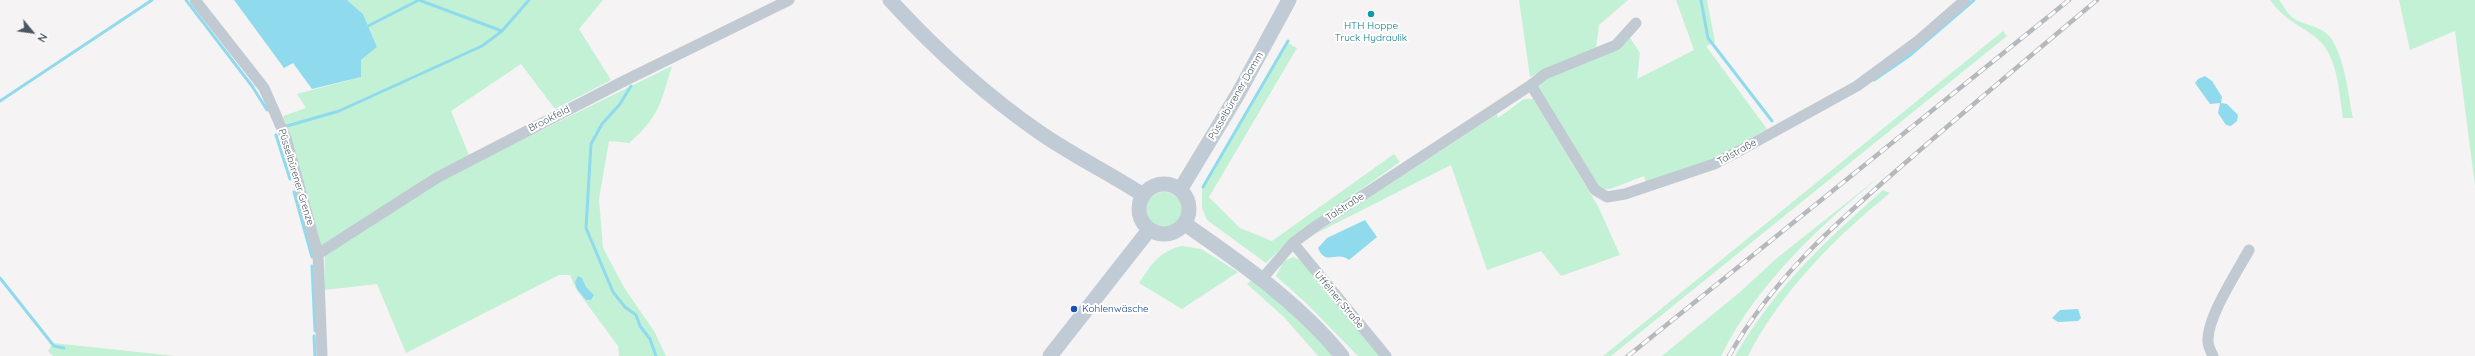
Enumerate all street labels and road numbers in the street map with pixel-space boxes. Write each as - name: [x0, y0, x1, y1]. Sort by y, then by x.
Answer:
- street label: Püsselbürener Damm: [1206, 50, 1266, 142]
- street label: Brookfeld: [526, 104, 572, 134]
- street label: Püsselbürener Grenze: [276, 127, 316, 227]
- street label: Talstraße: [1715, 136, 1759, 168]
- street label: Talstraße: [1324, 190, 1366, 224]
- street label: Uffelner Straße: [1312, 269, 1366, 331]

